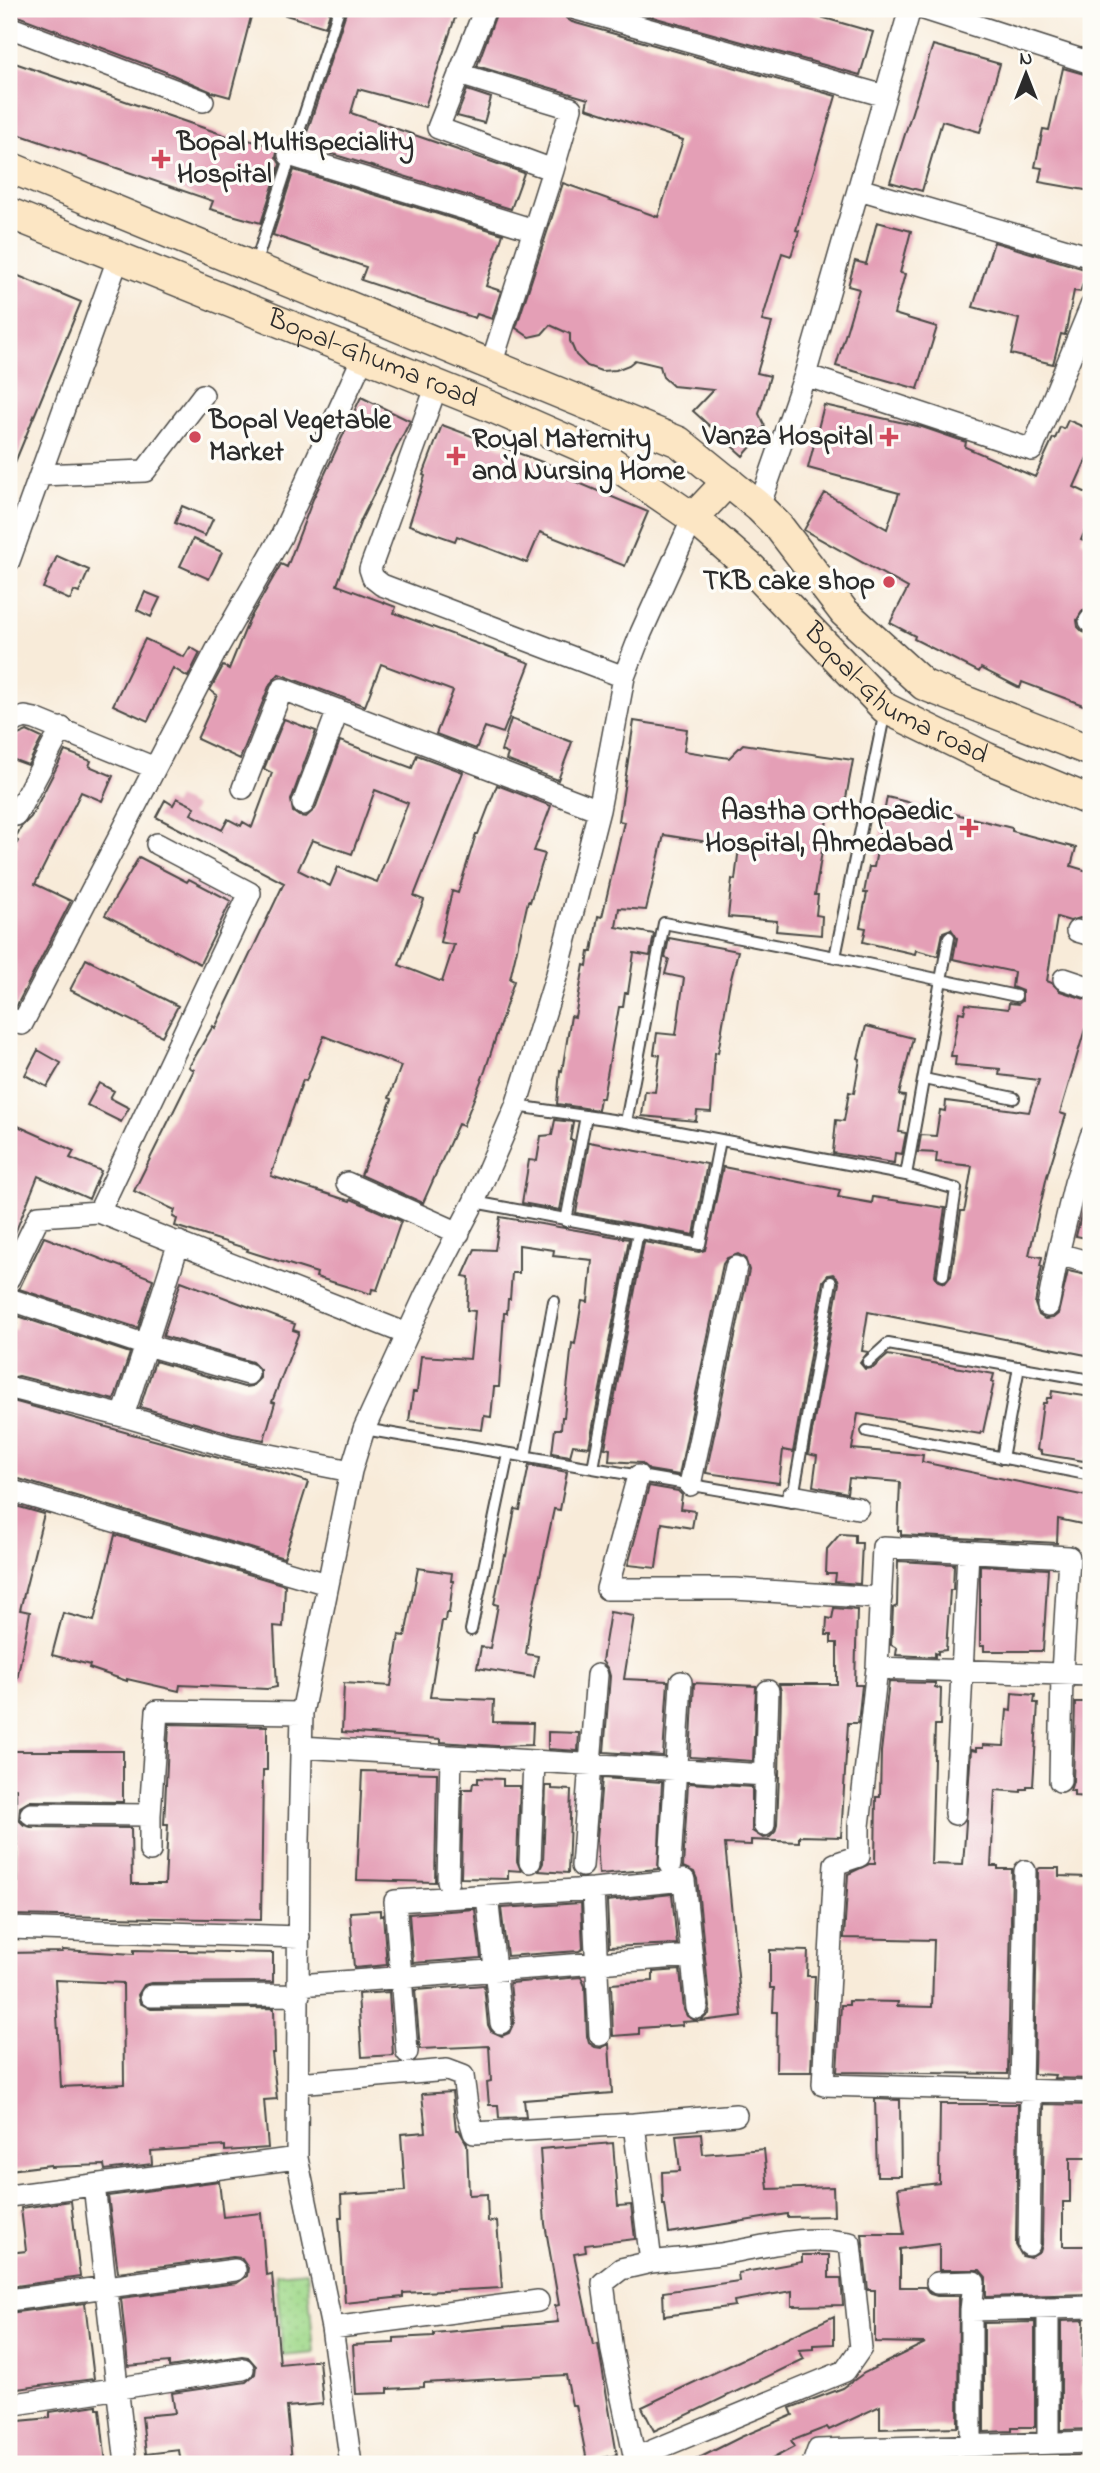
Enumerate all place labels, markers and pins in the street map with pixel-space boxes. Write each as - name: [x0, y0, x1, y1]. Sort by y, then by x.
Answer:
- place label: Bopal Multispeciality Hospital: [175, 123, 414, 196]
- marker: Bopal Multispeciality Hospital: [151, 149, 171, 169]
- place label: Bopal Vegetable Market: [207, 401, 392, 474]
- place label: Vanza Hospital: [701, 417, 873, 458]
- place label: Royal Maternity and Nursing Home: [472, 420, 686, 494]
- marker: Vanza Hospital: [879, 427, 899, 447]
- marker: Bopal Vegetable Market: [187, 429, 203, 445]
- marker: Royal Maternity and Nursing Home: [446, 446, 466, 466]
- place label: TKB cake shop: [703, 562, 875, 603]
- marker: TKB cake shop: [881, 574, 897, 590]
- place label: Aastha Orthopaedic Hospital, Ahmedabad: [705, 792, 954, 865]
- marker: Aastha Orthopaedic Hospital, Ahmedabad: [959, 818, 979, 838]

